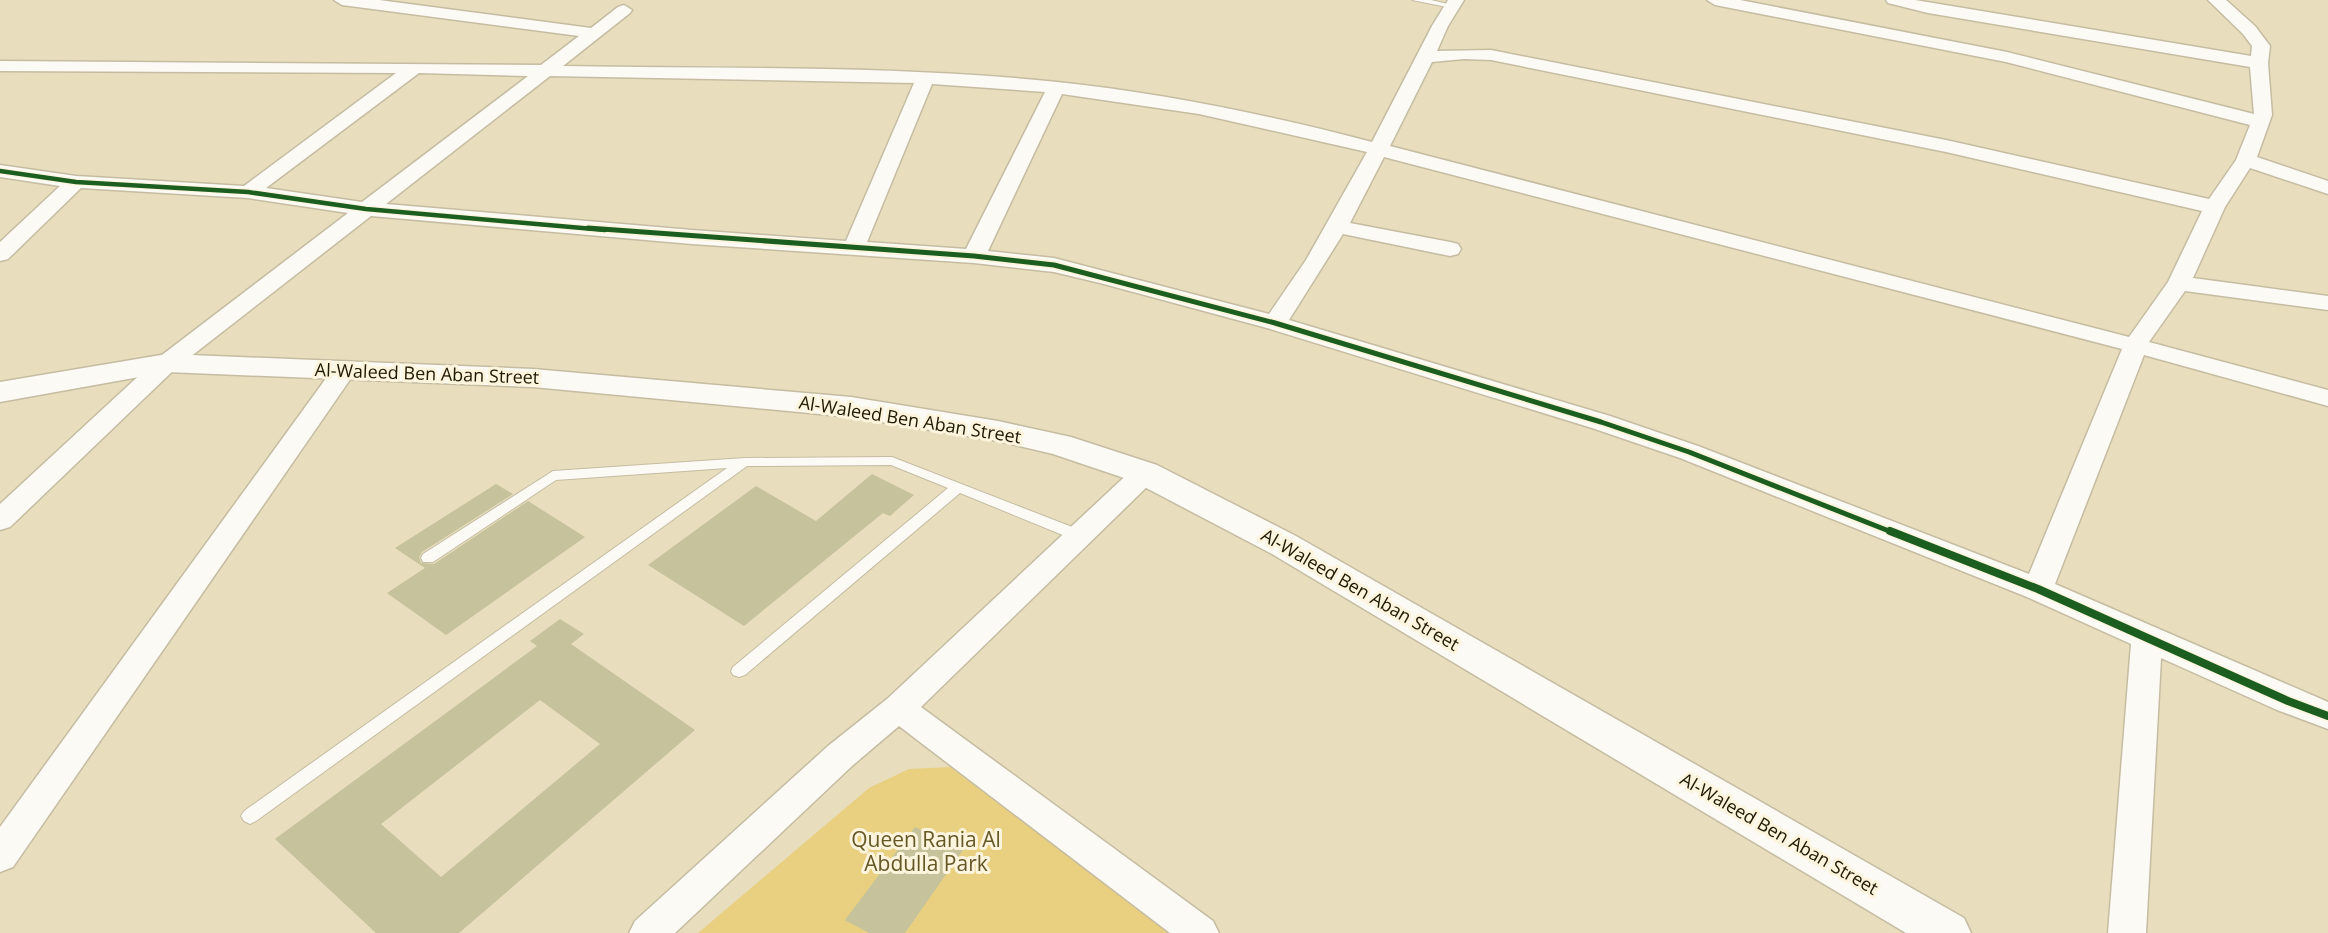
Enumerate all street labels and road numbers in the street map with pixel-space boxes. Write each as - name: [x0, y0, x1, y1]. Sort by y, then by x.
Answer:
- street label: Al-Waleed Ben Aban Street: [314, 357, 540, 389]
- street label: Al-Waleed Ben Aban Street: [797, 390, 1023, 448]
- street label: Al-Waleed Ben Aban Street: [1257, 523, 1464, 656]
- street label: Al-Waleed Ben Aban Street: [1676, 767, 1883, 900]

